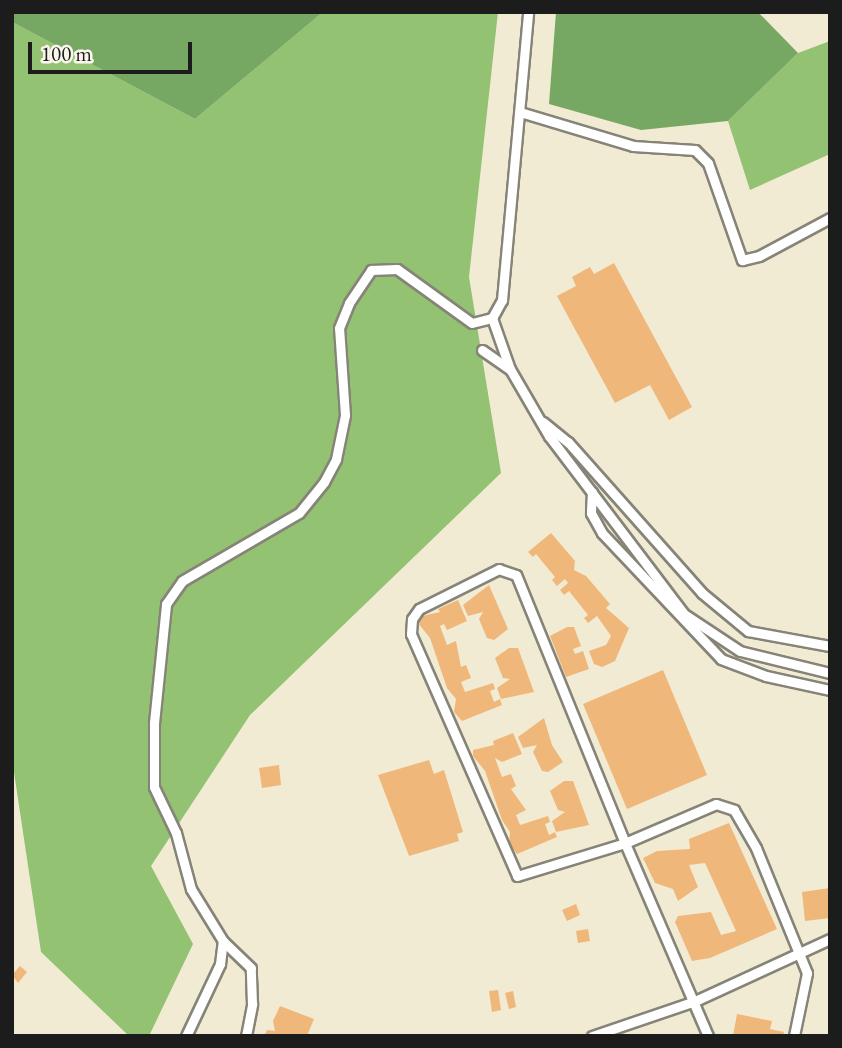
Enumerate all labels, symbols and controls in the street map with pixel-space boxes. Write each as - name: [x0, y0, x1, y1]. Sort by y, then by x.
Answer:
- scale bar: [32, 28, 196, 72]
- text: 100 m: [41, 40, 92, 67]

